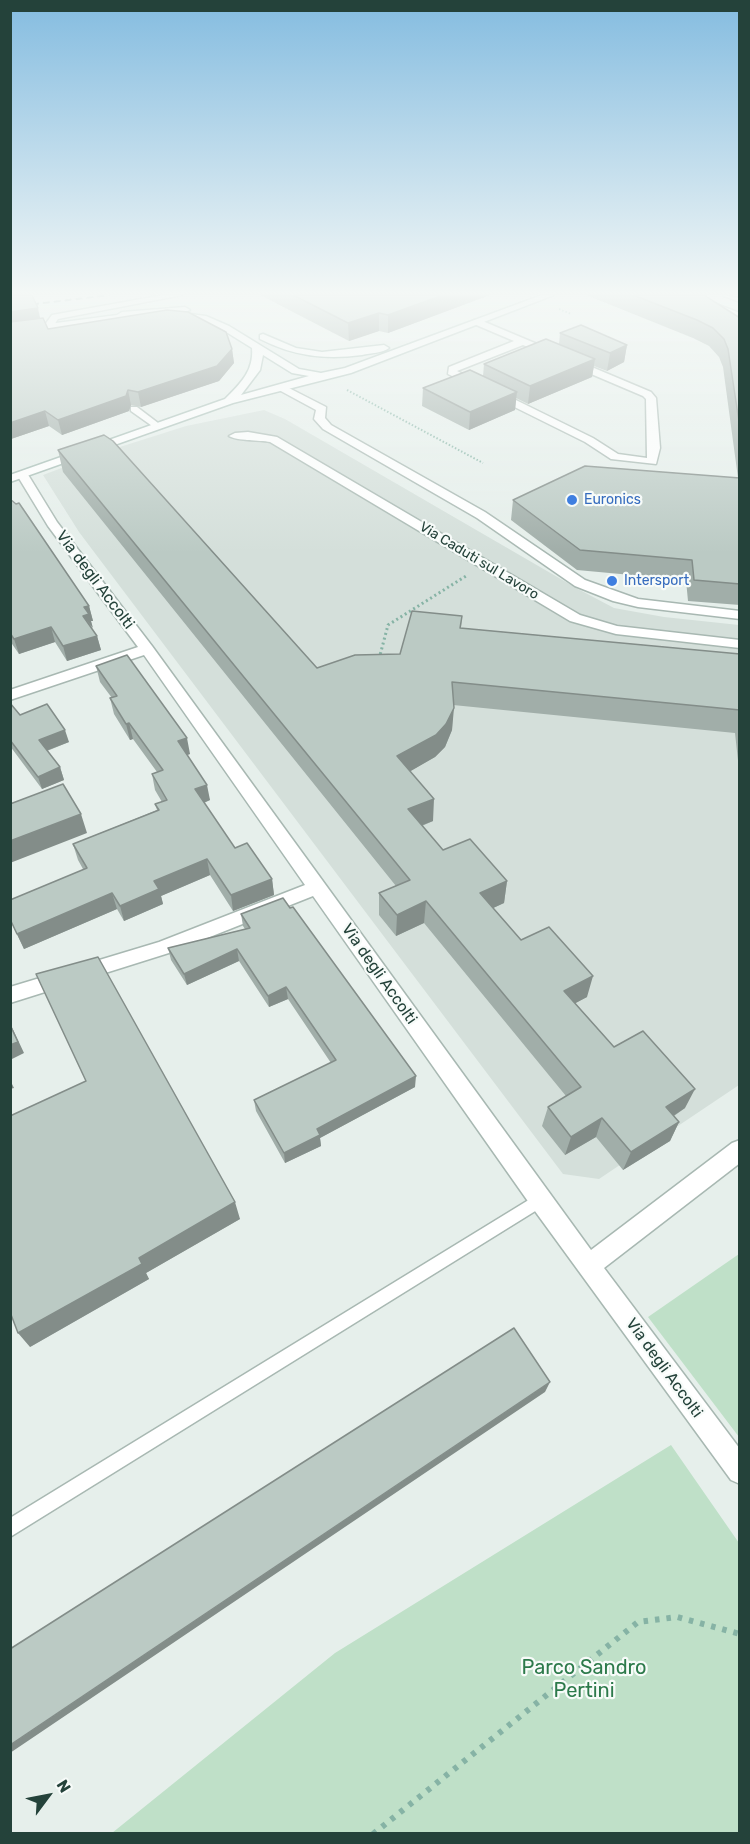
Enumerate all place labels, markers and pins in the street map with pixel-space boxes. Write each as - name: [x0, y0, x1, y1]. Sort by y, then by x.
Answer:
- place label: Euronics: [584, 492, 641, 508]
- marker: Euronics: [565, 493, 579, 507]
- place label: Intersport: [624, 573, 689, 589]
- marker: Intersport: [605, 574, 619, 588]

